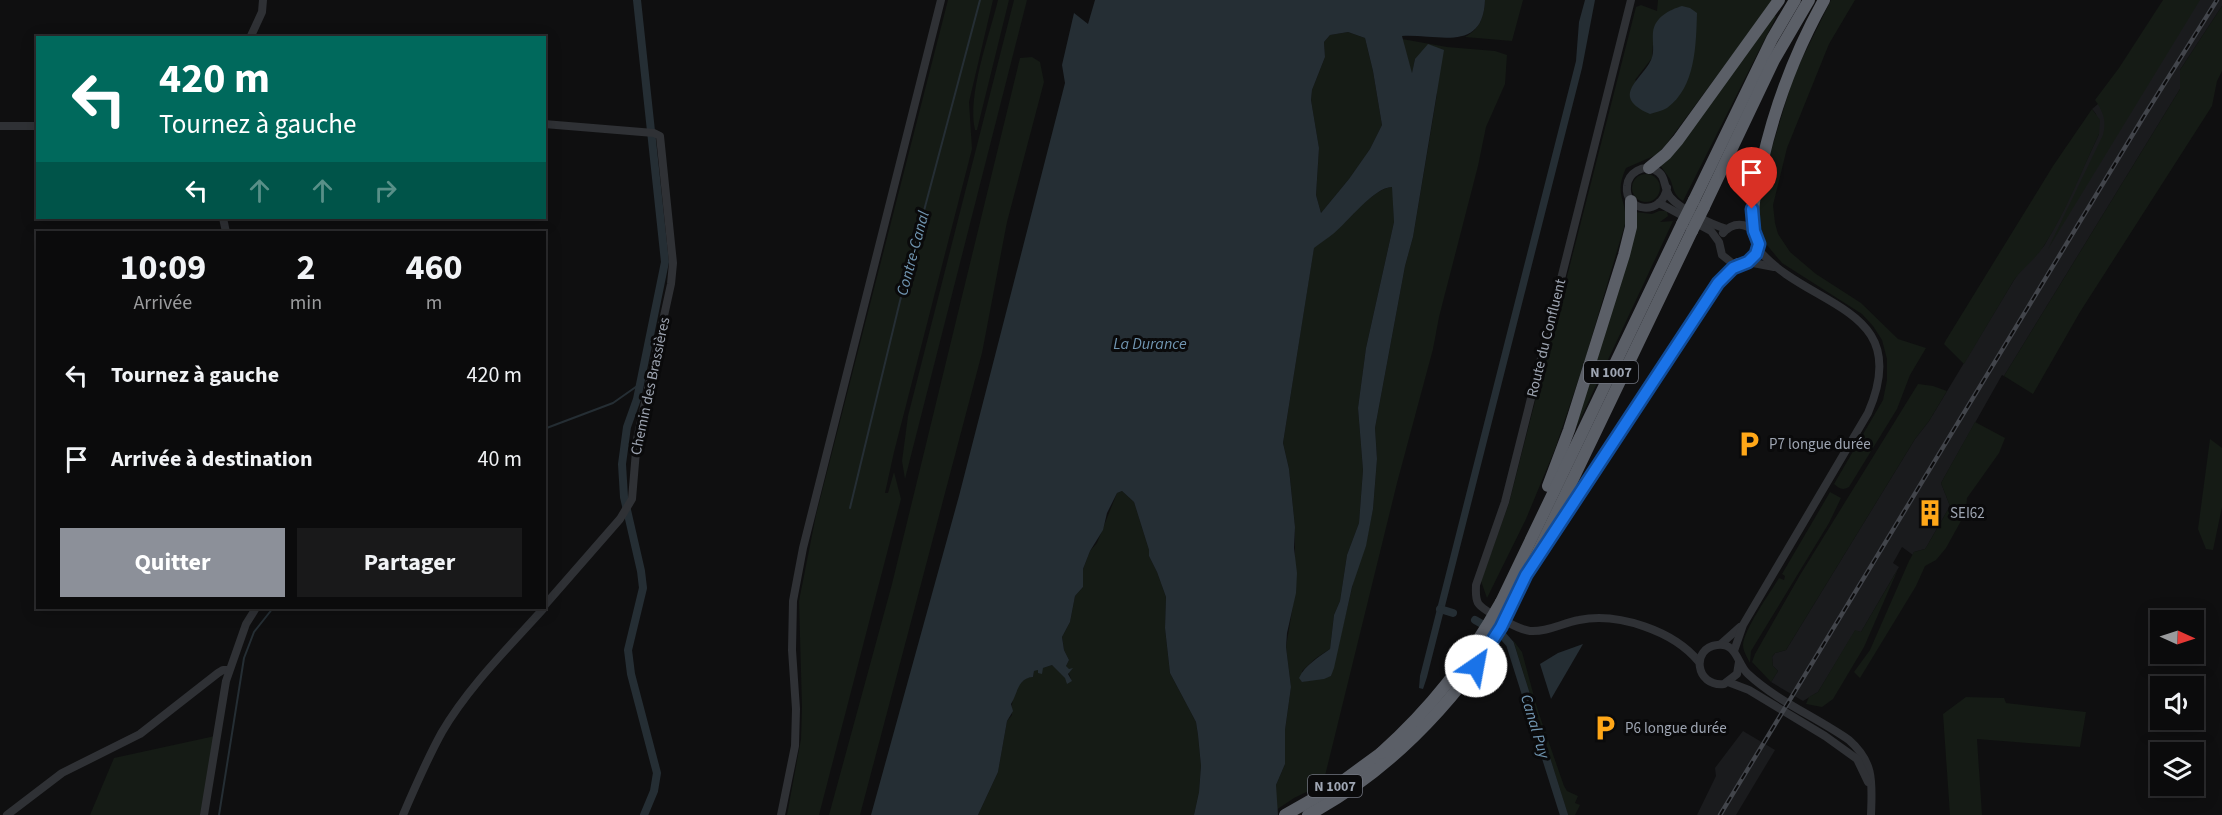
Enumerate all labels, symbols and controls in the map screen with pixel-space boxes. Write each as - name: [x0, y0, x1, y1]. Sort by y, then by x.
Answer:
- text: 420 m: [159, 49, 270, 109]
- icon: left: [60, 60, 138, 138]
- text: Tournez à gauche: [159, 105, 356, 144]
- pin: [1726, 147, 1777, 209]
- icon: arrive: [1735, 156, 1768, 189]
- icon: left: [180, 174, 213, 207]
- icon: ahead: [243, 174, 276, 207]
- icon: ahead: [306, 174, 339, 207]
- icon: right: [369, 174, 402, 207]
- water label: Contre-Canal: [891, 208, 935, 298]
- text: 10:09: [119, 242, 206, 293]
- text: 2: [296, 242, 315, 293]
- text: 460: [406, 242, 463, 293]
- street label: Route du Confluent: [1522, 277, 1571, 400]
- text: Arrivée: [133, 289, 192, 317]
- text: min: [290, 289, 322, 317]
- text: m: [426, 289, 442, 317]
- street label: Chemin des Brassières: [626, 315, 675, 457]
- water label: La Durance: [1113, 333, 1187, 355]
- icon: left: [60, 359, 93, 392]
- text: Tournez à gauche: [111, 359, 279, 391]
- text: 420 m: [467, 359, 522, 391]
- road number: N 1007: [1584, 361, 1638, 383]
- parking icon: P7 longue durée: [1734, 429, 1764, 459]
- place label: P7 longue durée: [1769, 434, 1871, 455]
- icon: arrive: [60, 443, 93, 476]
- text: Arrivée à destination: [111, 443, 313, 475]
- text: 40 m: [477, 443, 522, 475]
- building icon: SEI62: [1915, 498, 1945, 528]
- place label: SEI62: [1950, 503, 1985, 524]
- button: Quitter: [60, 528, 285, 597]
- button: Partager: [297, 528, 522, 597]
- north arrow: [2150, 610, 2204, 664]
- map controls: [2150, 610, 2204, 796]
- position arrow: [1444, 634, 1508, 698]
- button: sound: [2150, 676, 2204, 730]
- water label: Canal Puy: [1515, 692, 1555, 762]
- parking icon: P6 longue durée: [1590, 713, 1620, 743]
- place label: P6 longue durée: [1625, 718, 1727, 739]
- button: layers: [2150, 742, 2204, 796]
- road number: N 1007: [1308, 775, 1362, 797]

